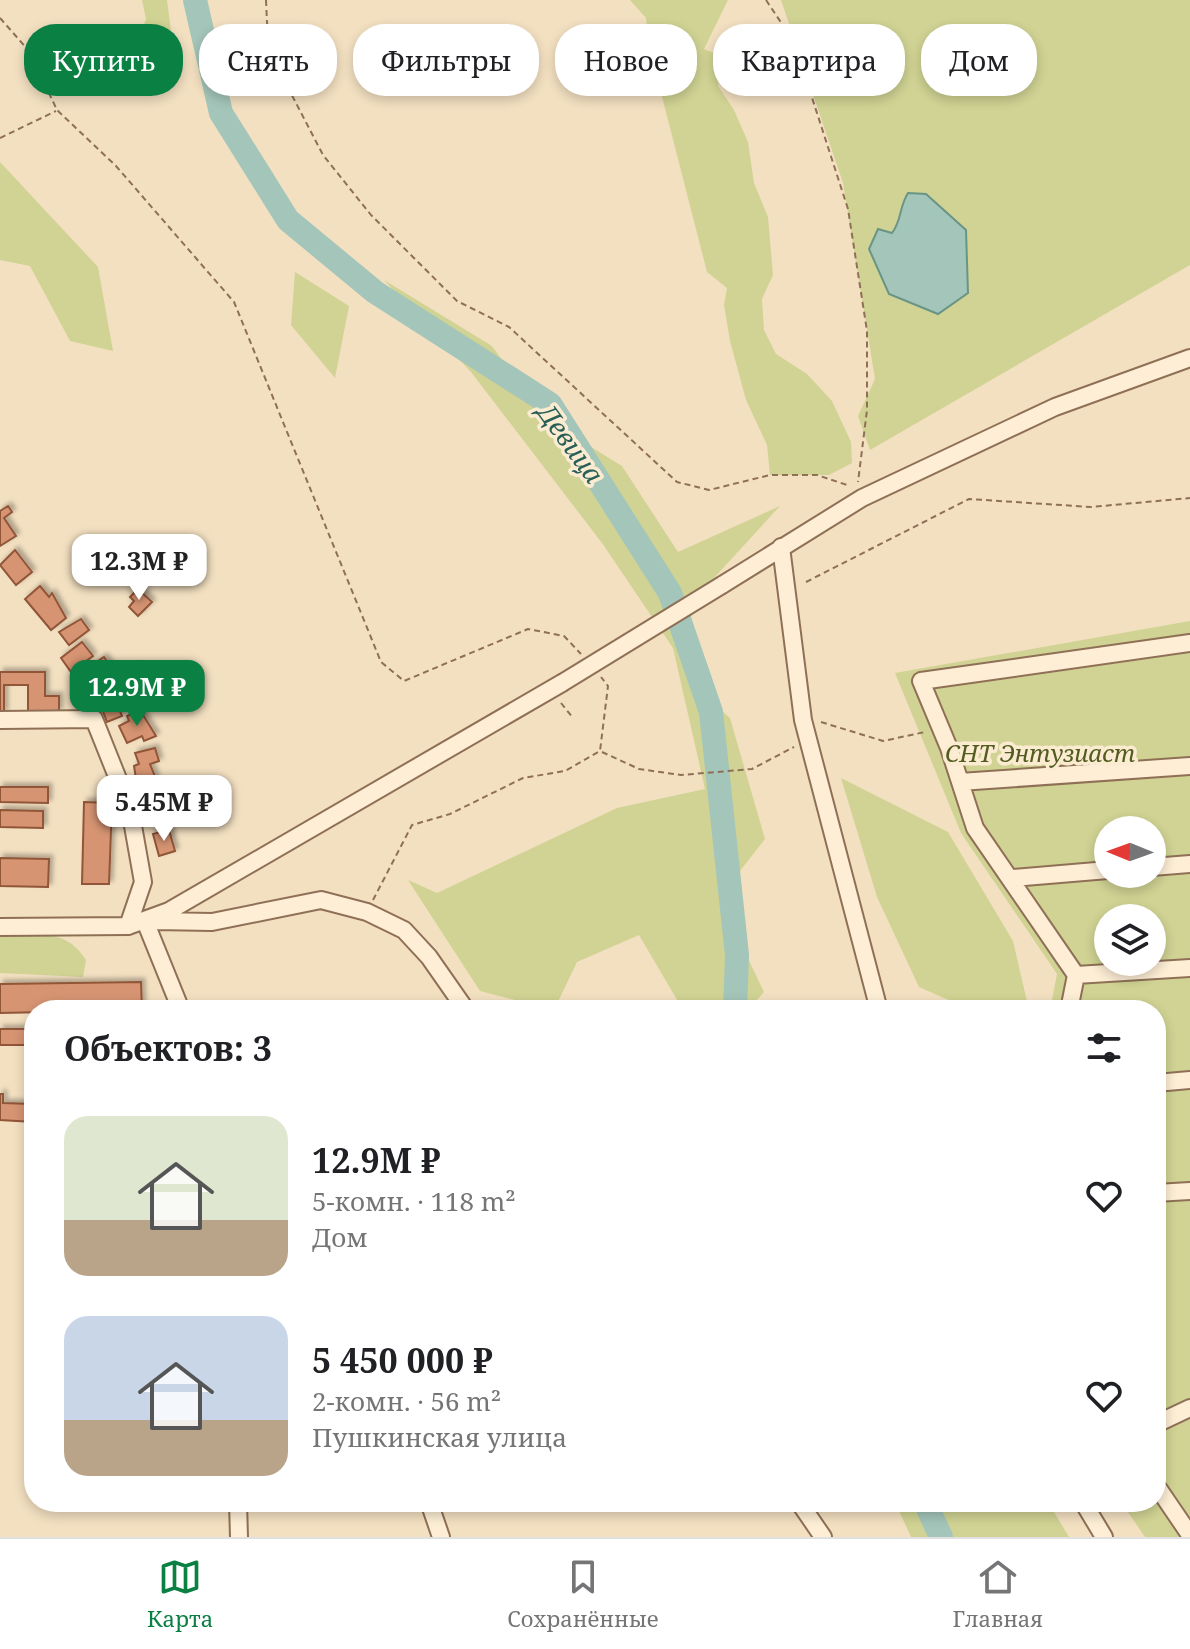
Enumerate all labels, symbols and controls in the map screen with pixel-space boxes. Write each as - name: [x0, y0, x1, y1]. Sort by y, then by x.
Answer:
- chip: Купить: [24, 24, 183, 96]
- chip: Снять: [199, 24, 337, 96]
- chip: Фильтры: [353, 24, 539, 96]
- chip: Новое: [555, 24, 697, 96]
- chip: Квартира: [713, 24, 905, 96]
- chip: Дом: [921, 24, 1037, 96]
- water label: Девица: [528, 393, 612, 490]
- pin: 12.3M ₽: [65, 534, 213, 602]
- text: 12.3M ₽: [90, 542, 188, 578]
- pin: 12.9M ₽: [63, 660, 211, 728]
- text: 12.9M ₽: [88, 668, 186, 704]
- park label: СНТ Энтузиаст: [945, 736, 1135, 769]
- pin: 5.45M ₽: [90, 775, 238, 843]
- text: 5.45M ₽: [115, 783, 213, 819]
- north arrow: [1094, 816, 1166, 888]
- map controls: [1094, 816, 1166, 976]
- button: layers: [1094, 904, 1166, 976]
- text: Объектов: 3: [64, 1025, 272, 1071]
- icon: filters: [1082, 1026, 1126, 1070]
- text: 12.9M ₽: [312, 1137, 441, 1183]
- icon: home: [128, 1148, 224, 1244]
- icon: heart: [1082, 1174, 1126, 1218]
- text: 5-комн. · 118 m²: [312, 1183, 516, 1219]
- text: Дом: [312, 1219, 368, 1255]
- text: 5 450 000 ₽: [312, 1337, 493, 1383]
- icon: home: [128, 1348, 224, 1444]
- icon: heart: [1082, 1374, 1126, 1418]
- text: 2-комн. · 56 m²: [312, 1383, 501, 1419]
- text: Пушкинская улица: [312, 1419, 567, 1455]
- tab: Карта: [147, 1555, 213, 1633]
- tab: Сохранённые: [507, 1555, 659, 1633]
- tab: Главная: [953, 1555, 1043, 1633]

